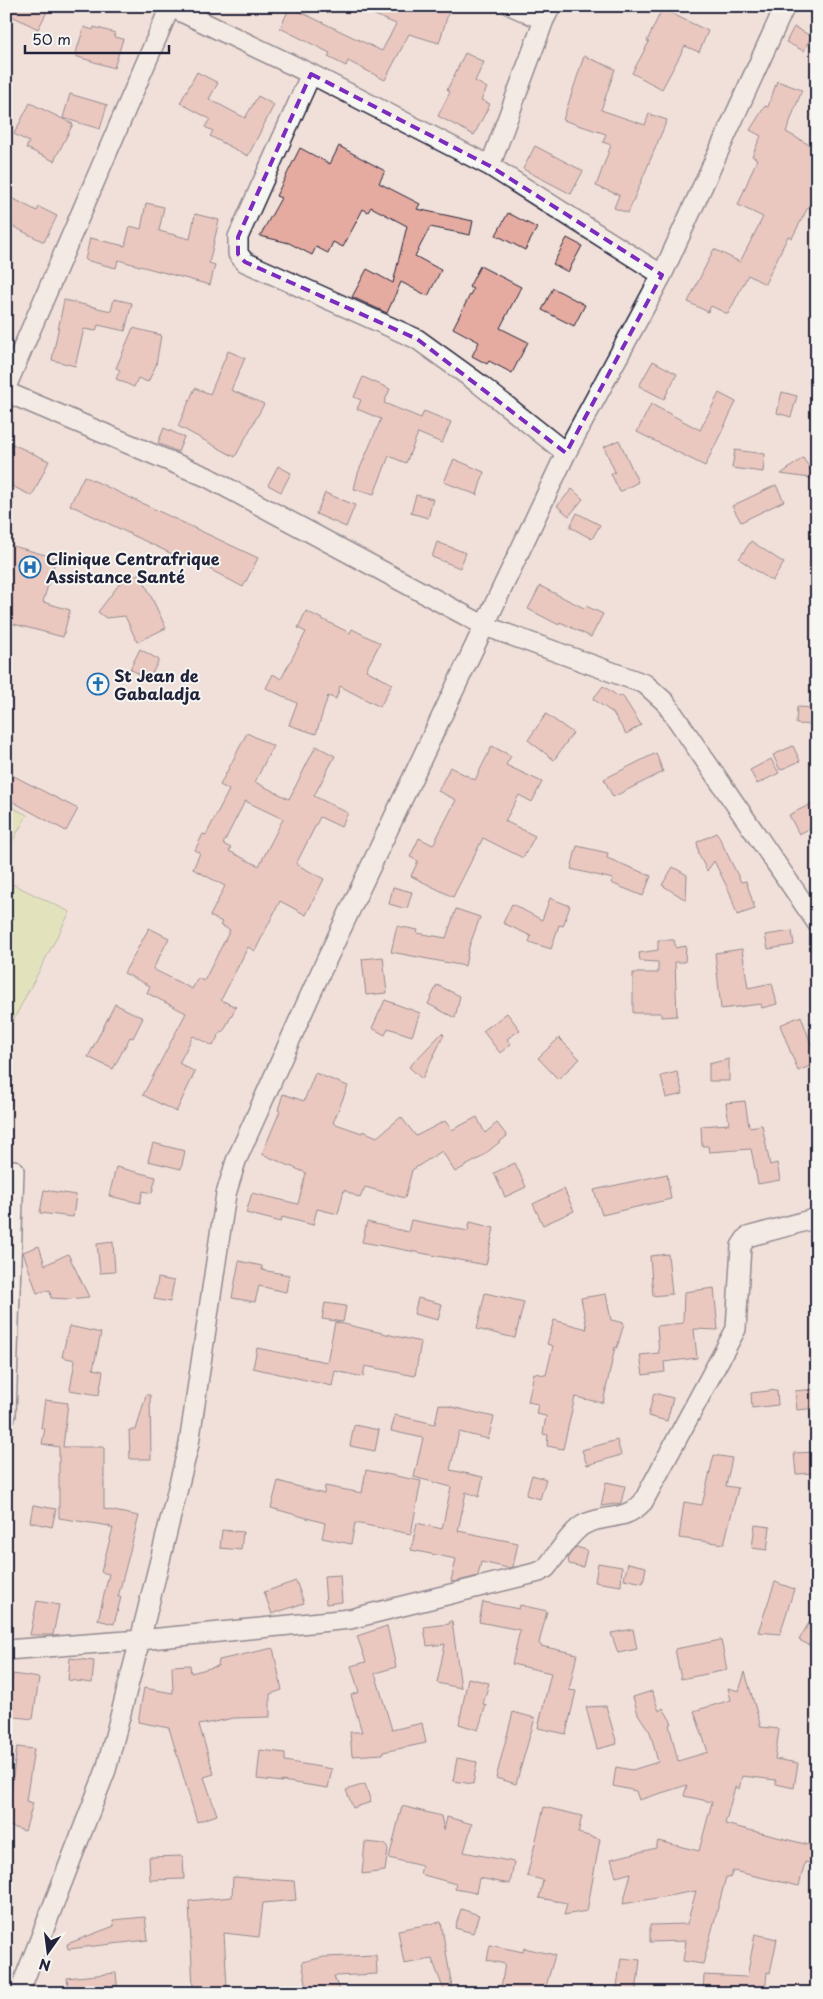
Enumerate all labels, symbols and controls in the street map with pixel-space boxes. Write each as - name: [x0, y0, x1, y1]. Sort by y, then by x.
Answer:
- scale bar: [25, 22, 169, 54]
- text: 50 m: [32, 27, 71, 50]
- place label: Clinique Centrafrique Assistance Santé: [45, 546, 220, 588]
- hospital icon: Clinique Centrafrique Assistance Santé: [18, 555, 42, 579]
- place label: St Jean de Gabaladja: [114, 663, 201, 705]
- church icon: St Jean de Gabaladja: [86, 672, 110, 696]
- north arrow: [22, 1926, 72, 1976]
- text: N: [37, 1954, 53, 1977]

